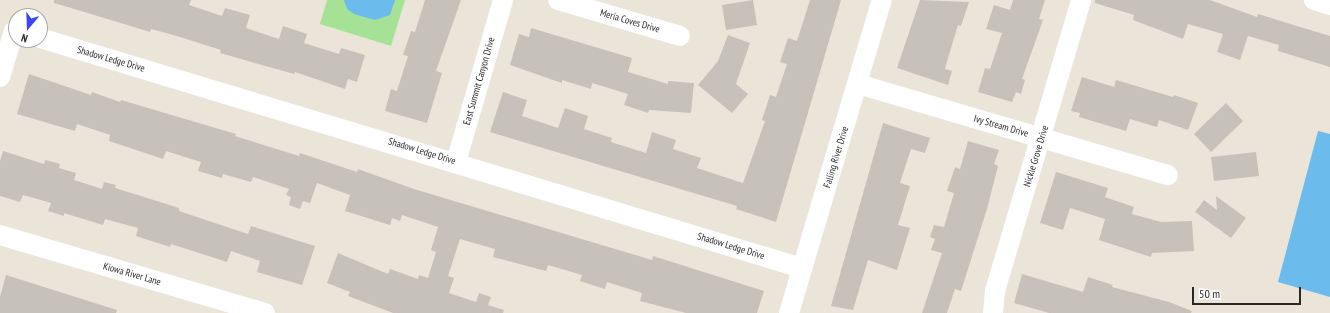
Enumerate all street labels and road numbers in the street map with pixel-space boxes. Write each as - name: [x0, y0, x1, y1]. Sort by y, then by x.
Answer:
- street label: Meria Coves Drive: [599, 7, 661, 35]
- street label: East Summit Canyon Drive: [461, 36, 497, 126]
- street label: Shadow Ledge Drive: [76, 44, 146, 74]
- street label: Ivy Stream Drive: [972, 112, 1030, 140]
- street label: Nickle Grove Drive: [1021, 124, 1051, 188]
- street label: Falling River Drive: [821, 125, 851, 189]
- street label: Shadow Ledge Drive: [387, 135, 457, 167]
- street label: Shadow Ledge Drive: [696, 230, 766, 262]
- street label: Kiowa River Lane: [102, 260, 162, 288]

